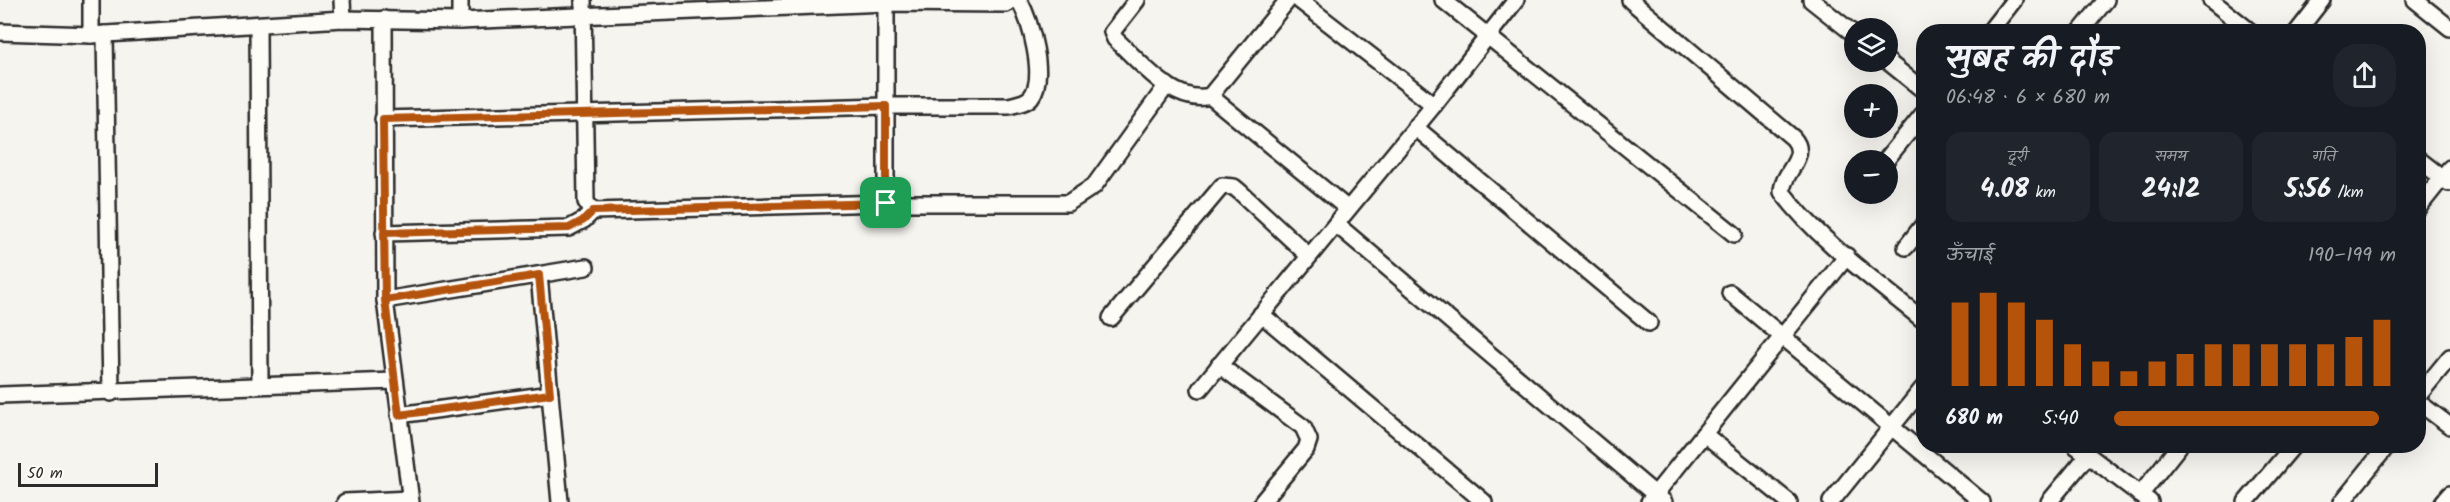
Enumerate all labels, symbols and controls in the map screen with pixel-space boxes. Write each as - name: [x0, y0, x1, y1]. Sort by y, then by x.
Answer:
- map controls: [1844, 18, 1898, 204]
- button: layers: [1844, 18, 1898, 72]
- text: सुबह की दौड़: [1946, 33, 2115, 86]
- button: share: [2333, 44, 2396, 107]
- text: 06:48 · 6 × 680 m: [1946, 82, 2110, 114]
- button: +: [1844, 84, 1898, 138]
- text: दूरी: [2008, 144, 2028, 169]
- text: समय: [2155, 144, 2187, 169]
- text: गति: [2312, 144, 2336, 169]
- button: −: [1844, 150, 1898, 204]
- text: 4.08: [1980, 169, 2029, 211]
- text: 24:12: [2142, 169, 2200, 211]
- text: 5:56: [2284, 169, 2331, 211]
- pin: [860, 177, 911, 228]
- text: km: [2029, 180, 2056, 205]
- text: /km: [2331, 180, 2364, 205]
- icon: arrive: [869, 186, 902, 219]
- text: ऊँचाई: [1946, 240, 1994, 272]
- text: 190–199 m: [2308, 240, 2396, 272]
- text: 680 m: [1946, 403, 2003, 435]
- text: 5:40: [2042, 403, 2079, 435]
- scale bar: [18, 460, 158, 488]
- text: 50 m: [27, 461, 63, 486]

